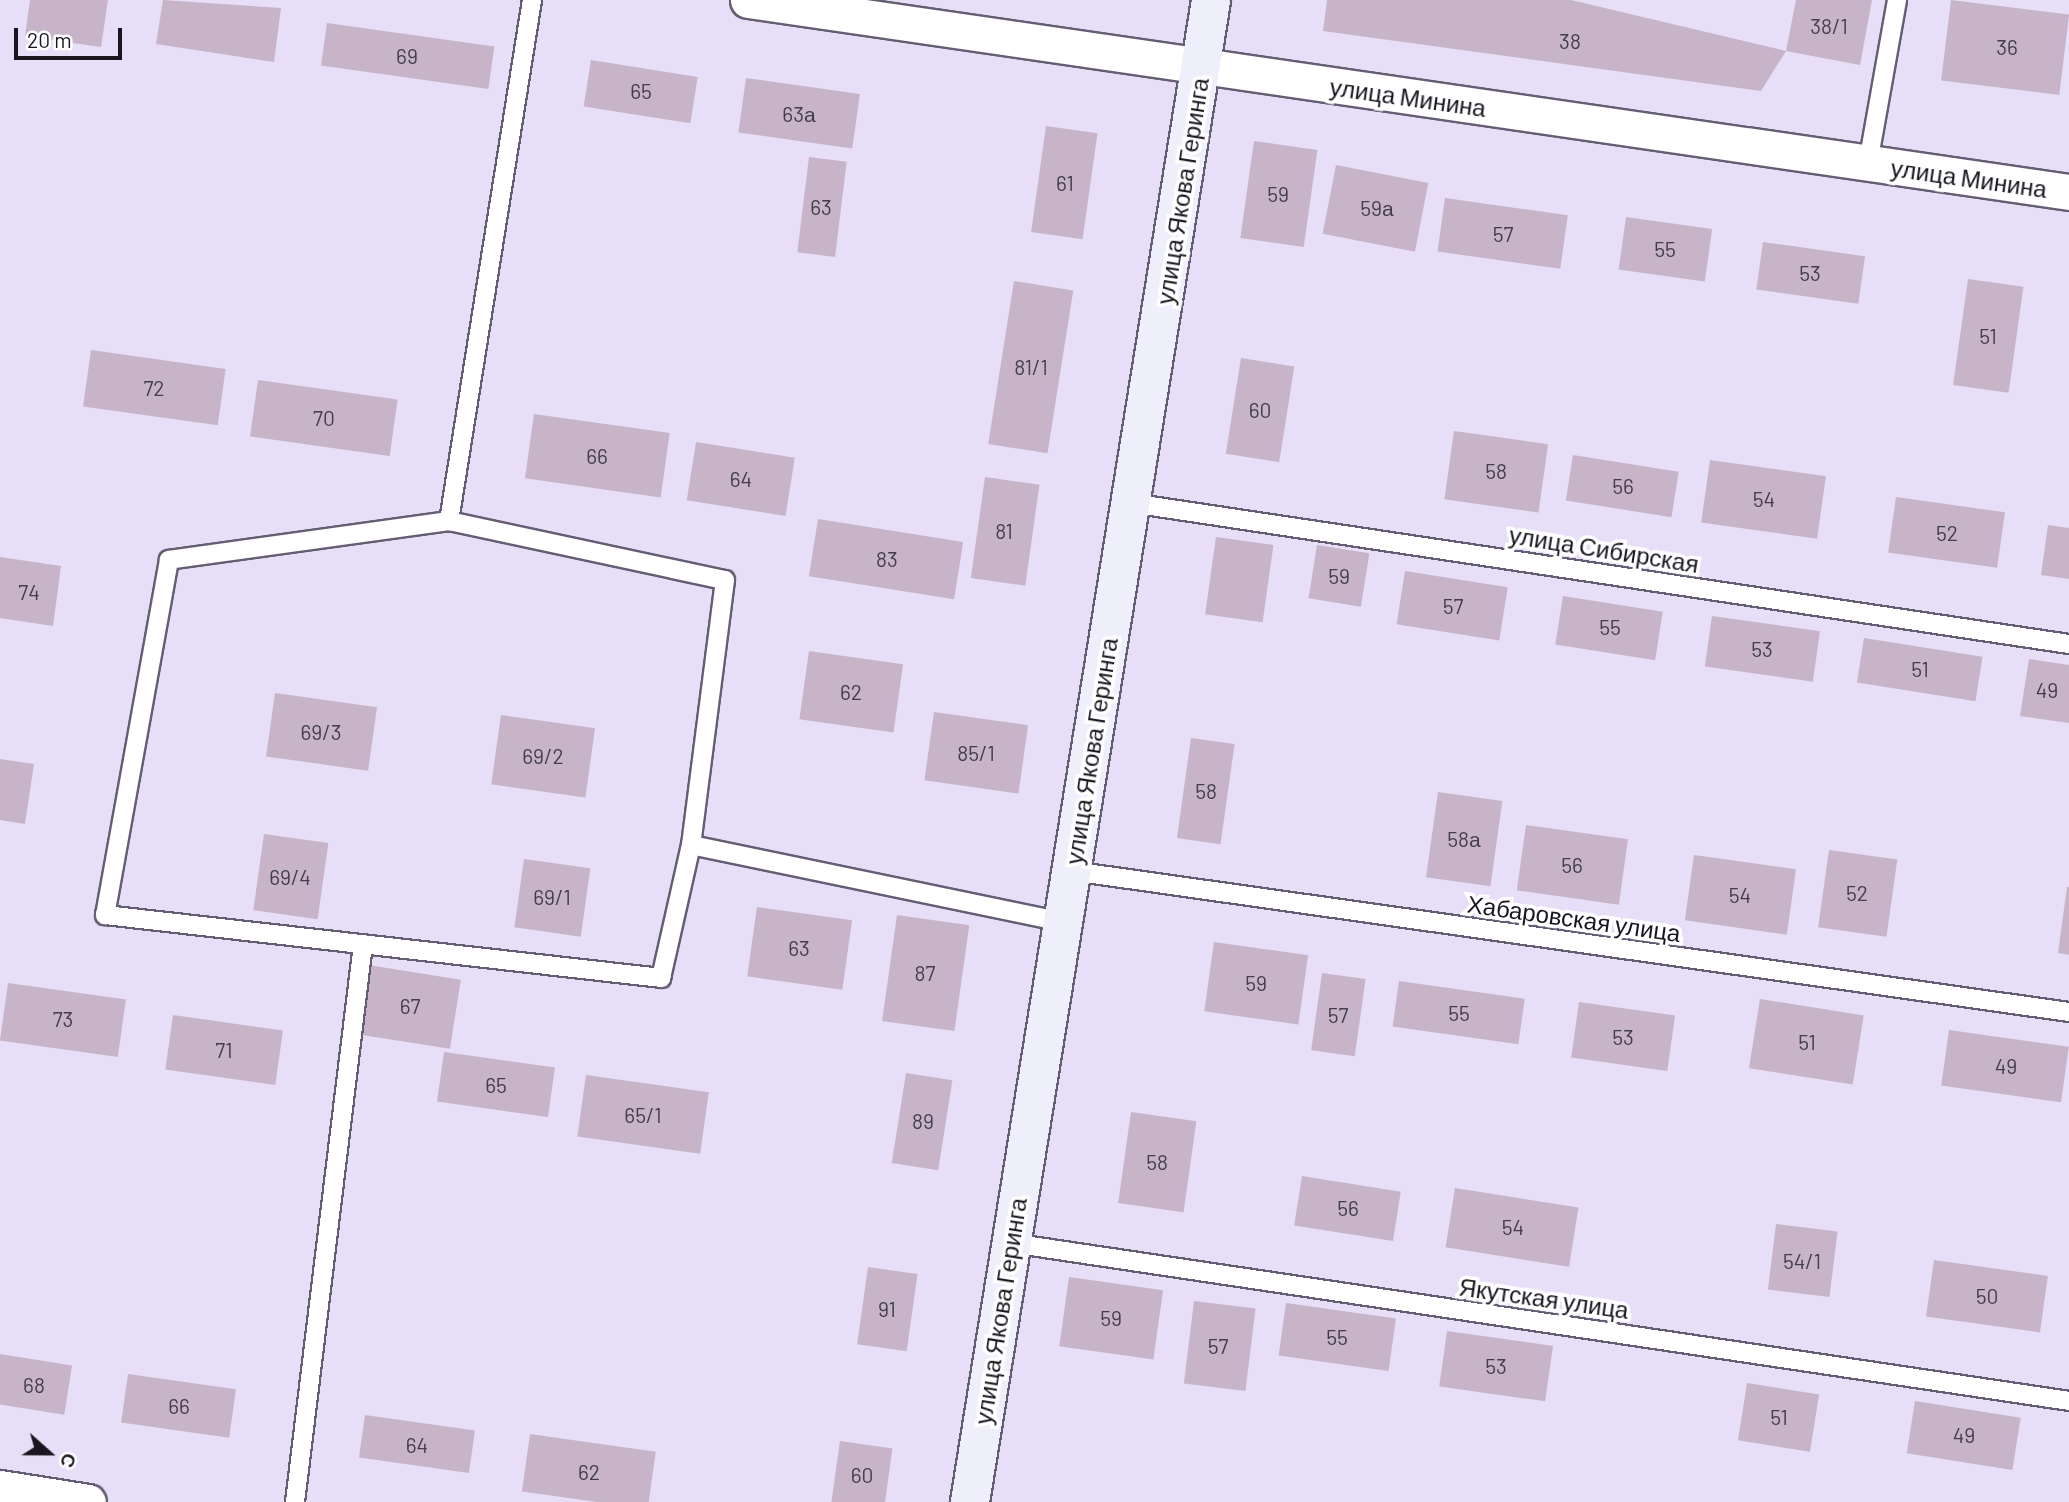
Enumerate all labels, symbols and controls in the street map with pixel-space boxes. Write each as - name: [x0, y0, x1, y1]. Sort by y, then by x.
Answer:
- house number: 38/1: [1810, 13, 1848, 39]
- scale bar: [18, 14, 126, 58]
- text: 20 m: [27, 27, 72, 52]
- house number: 38: [1559, 28, 1581, 54]
- house number: 36: [1996, 34, 2018, 60]
- house number: 69: [396, 43, 418, 69]
- street label: улица Минина: [1328, 72, 1488, 122]
- street label: улица Якова Геринга: [1150, 76, 1214, 306]
- house number: 65: [630, 78, 652, 104]
- house number: 63а: [782, 101, 816, 127]
- street label: улица Минина: [1889, 153, 2049, 203]
- house number: 61: [1056, 170, 1074, 196]
- house number: 59: [1267, 181, 1289, 207]
- house number: 63: [810, 194, 832, 220]
- house number: 59а: [1360, 195, 1394, 221]
- house number: 57: [1493, 221, 1513, 247]
- house number: 55: [1654, 236, 1676, 262]
- house number: 53: [1799, 260, 1821, 286]
- house number: 51: [1979, 323, 1997, 349]
- house number: 81/1: [1014, 354, 1048, 380]
- house number: 72: [143, 375, 165, 401]
- house number: 60: [1249, 397, 1271, 423]
- house number: 70: [313, 405, 335, 431]
- house number: 66: [586, 443, 608, 469]
- house number: 58: [1485, 458, 1507, 484]
- house number: 64: [730, 466, 752, 492]
- house number: 56: [1612, 473, 1634, 499]
- house number: 54: [1753, 486, 1775, 512]
- house number: 81: [995, 518, 1013, 544]
- street label: улица Сибирская: [1507, 520, 1701, 578]
- house number: 52: [1936, 520, 1958, 546]
- house number: 83: [876, 546, 898, 572]
- house number: 59: [1328, 563, 1350, 589]
- house number: 74: [18, 579, 40, 605]
- house number: 57: [1443, 593, 1463, 619]
- house number: 55: [1599, 614, 1621, 640]
- street label: улица Якова Геринга: [1059, 636, 1123, 866]
- house number: 53: [1751, 636, 1773, 662]
- house number: 51: [1911, 656, 1929, 682]
- house number: 49: [2036, 677, 2058, 703]
- house number: 62: [840, 679, 862, 705]
- house number: 69/3: [301, 719, 341, 745]
- house number: 85/1: [957, 740, 995, 766]
- house number: 69/2: [522, 743, 564, 769]
- house number: 58: [1195, 778, 1217, 804]
- house number: 58а: [1447, 826, 1481, 852]
- house number: 56: [1561, 852, 1583, 878]
- house number: 69/4: [269, 864, 311, 890]
- house number: 52: [1846, 880, 1868, 906]
- house number: 54: [1729, 882, 1751, 908]
- house number: 69/1: [533, 884, 571, 910]
- street label: Хабаровская улица: [1465, 889, 1683, 947]
- house number: 63: [788, 935, 810, 961]
- house number: 87: [915, 960, 935, 986]
- house number: 59: [1245, 970, 1267, 996]
- house number: 67: [400, 993, 420, 1019]
- house number: 55: [1448, 1000, 1470, 1026]
- house number: 57: [1328, 1002, 1348, 1028]
- house number: 73: [53, 1006, 73, 1032]
- house number: 53: [1612, 1024, 1634, 1050]
- house number: 51: [1798, 1029, 1816, 1055]
- house number: 71: [215, 1037, 233, 1063]
- house number: 49: [1995, 1053, 2017, 1079]
- house number: 65: [485, 1072, 507, 1098]
- house number: 65/1: [624, 1102, 662, 1128]
- house number: 89: [912, 1108, 934, 1134]
- house number: 58: [1146, 1149, 1168, 1175]
- house number: 56: [1337, 1195, 1359, 1221]
- street label: улица Якова Геринга: [968, 1196, 1032, 1426]
- house number: 54: [1502, 1214, 1524, 1240]
- house number: 54/1: [1783, 1248, 1821, 1274]
- street label: Якутская улица: [1457, 1272, 1631, 1324]
- house number: 50: [1976, 1283, 1998, 1309]
- house number: 91: [878, 1296, 896, 1322]
- house number: 59: [1100, 1305, 1122, 1331]
- house number: 55: [1326, 1324, 1348, 1350]
- house number: 57: [1208, 1333, 1228, 1359]
- house number: 53: [1485, 1353, 1507, 1379]
- house number: 68: [23, 1372, 45, 1398]
- house number: 66: [168, 1393, 190, 1419]
- house number: 51: [1770, 1404, 1788, 1430]
- north arrow: [14, 1418, 84, 1488]
- house number: 49: [1953, 1422, 1975, 1448]
- house number: 64: [406, 1432, 428, 1458]
- text: С: [56, 1450, 82, 1471]
- house number: 62: [578, 1459, 600, 1485]
- house number: 60: [851, 1462, 873, 1488]

